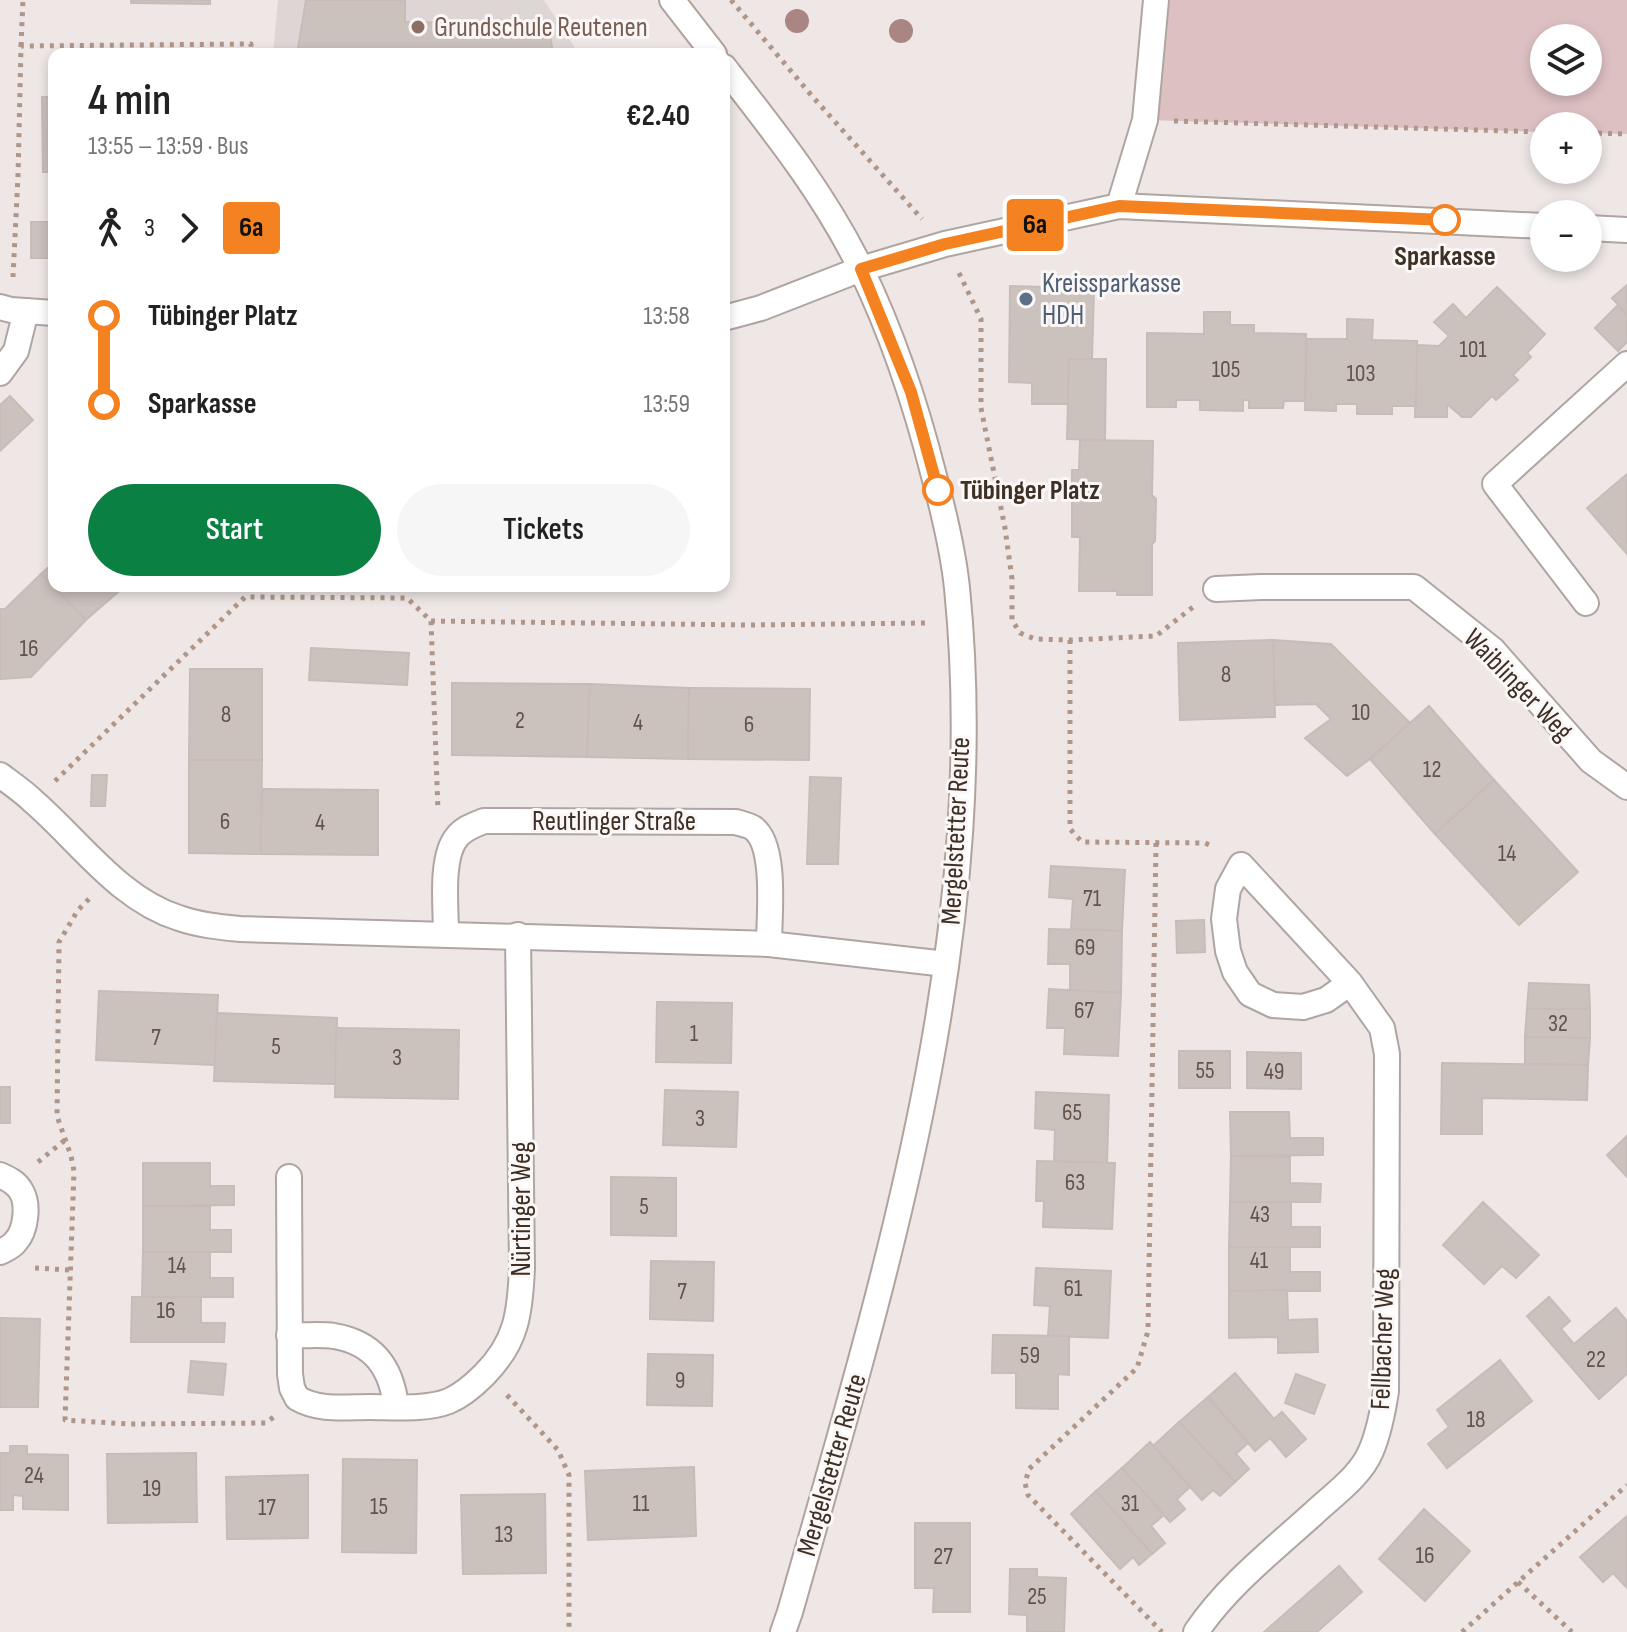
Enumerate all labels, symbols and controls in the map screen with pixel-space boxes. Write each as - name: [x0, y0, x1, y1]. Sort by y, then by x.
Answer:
- place label: Grundschule Reutenen: [434, 11, 648, 44]
- marker: Grundschule Reutenen: [409, 18, 427, 36]
- map controls: [1530, 24, 1602, 272]
- button: layers: [1530, 24, 1602, 96]
- text: 4 min: [88, 74, 171, 127]
- text: €2.40: [626, 98, 690, 134]
- button: +: [1530, 112, 1602, 184]
- text: 13:55 – 13:59 · Bus: [88, 131, 249, 162]
- line badge: 6a: [999, 199, 1071, 251]
- button: −: [1530, 200, 1602, 272]
- marker: Sparkasse: [1430, 205, 1460, 235]
- icon: walk: [88, 206, 132, 250]
- icon: forward: [167, 206, 211, 250]
- text: 6a: [1023, 208, 1047, 241]
- text: 6a: [239, 211, 264, 244]
- text: 3: [144, 213, 155, 244]
- place label: Sparkasse: [1394, 240, 1496, 273]
- place label: Kreissparkasse HDH: [1042, 267, 1181, 332]
- marker: Kreissparkasse HDH: [1017, 290, 1035, 308]
- text: Tübinger Platz: [148, 298, 298, 334]
- text: 13:58: [643, 301, 690, 332]
- house number: 101: [1459, 335, 1487, 364]
- house number: 105: [1212, 355, 1240, 384]
- house number: 103: [1346, 359, 1376, 388]
- text: Sparkasse: [148, 386, 257, 422]
- text: 13:59: [643, 389, 690, 420]
- place label: Tübinger Platz: [960, 474, 1100, 507]
- marker: Tübinger Platz: [923, 475, 953, 505]
- button: Start: [88, 484, 381, 576]
- button: Tickets: [397, 484, 690, 576]
- street label: Waiblinger Weg: [1456, 622, 1580, 748]
- house number: 16: [20, 634, 38, 663]
- house number: 8: [1221, 660, 1231, 689]
- house number: 10: [1351, 698, 1371, 727]
- house number: 8: [221, 700, 231, 729]
- house number: 2: [515, 706, 525, 735]
- house number: 4: [633, 708, 643, 737]
- house number: 6: [744, 710, 754, 739]
- street label: Mergelstetter Reute: [935, 736, 977, 926]
- house number: 12: [1423, 755, 1441, 784]
- street label: Reutlinger Straße: [532, 805, 696, 838]
- house number: 6: [220, 807, 230, 836]
- house number: 4: [315, 808, 325, 837]
- house number: 14: [1498, 839, 1516, 868]
- house number: 71: [1083, 884, 1102, 913]
- house number: 69: [1075, 933, 1096, 962]
- house number: 67: [1074, 996, 1094, 1025]
- house number: 32: [1548, 1009, 1568, 1038]
- house number: 1: [690, 1019, 699, 1048]
- house number: 7: [151, 1023, 161, 1052]
- house number: 5: [271, 1032, 281, 1061]
- house number: 3: [392, 1043, 402, 1072]
- house number: 55: [1195, 1056, 1215, 1085]
- house number: 49: [1264, 1057, 1284, 1086]
- house number: 65: [1062, 1098, 1082, 1127]
- house number: 3: [695, 1104, 705, 1133]
- street label: Nürtinger Weg: [505, 1141, 538, 1277]
- house number: 63: [1065, 1168, 1085, 1197]
- house number: 5: [639, 1192, 649, 1221]
- house number: 43: [1250, 1200, 1270, 1229]
- house number: 41: [1250, 1246, 1269, 1275]
- house number: 14: [168, 1251, 186, 1280]
- street label: Fellbacher Weg: [1364, 1268, 1402, 1410]
- house number: 61: [1064, 1274, 1083, 1303]
- house number: 7: [677, 1277, 687, 1306]
- house number: 16: [157, 1296, 175, 1325]
- house number: 59: [1020, 1341, 1040, 1370]
- house number: 22: [1586, 1345, 1606, 1374]
- house number: 9: [675, 1366, 685, 1395]
- street label: Mergelstetter Reute: [790, 1370, 874, 1560]
- house number: 18: [1467, 1405, 1485, 1434]
- house number: 24: [24, 1461, 44, 1490]
- house number: 19: [142, 1474, 162, 1503]
- house number: 11: [633, 1489, 650, 1518]
- house number: 31: [1121, 1489, 1140, 1518]
- house number: 15: [370, 1492, 388, 1521]
- house number: 17: [258, 1493, 276, 1522]
- house number: 13: [495, 1520, 513, 1549]
- house number: 16: [1416, 1541, 1434, 1570]
- house number: 27: [933, 1542, 953, 1571]
- house number: 25: [1027, 1582, 1047, 1611]

